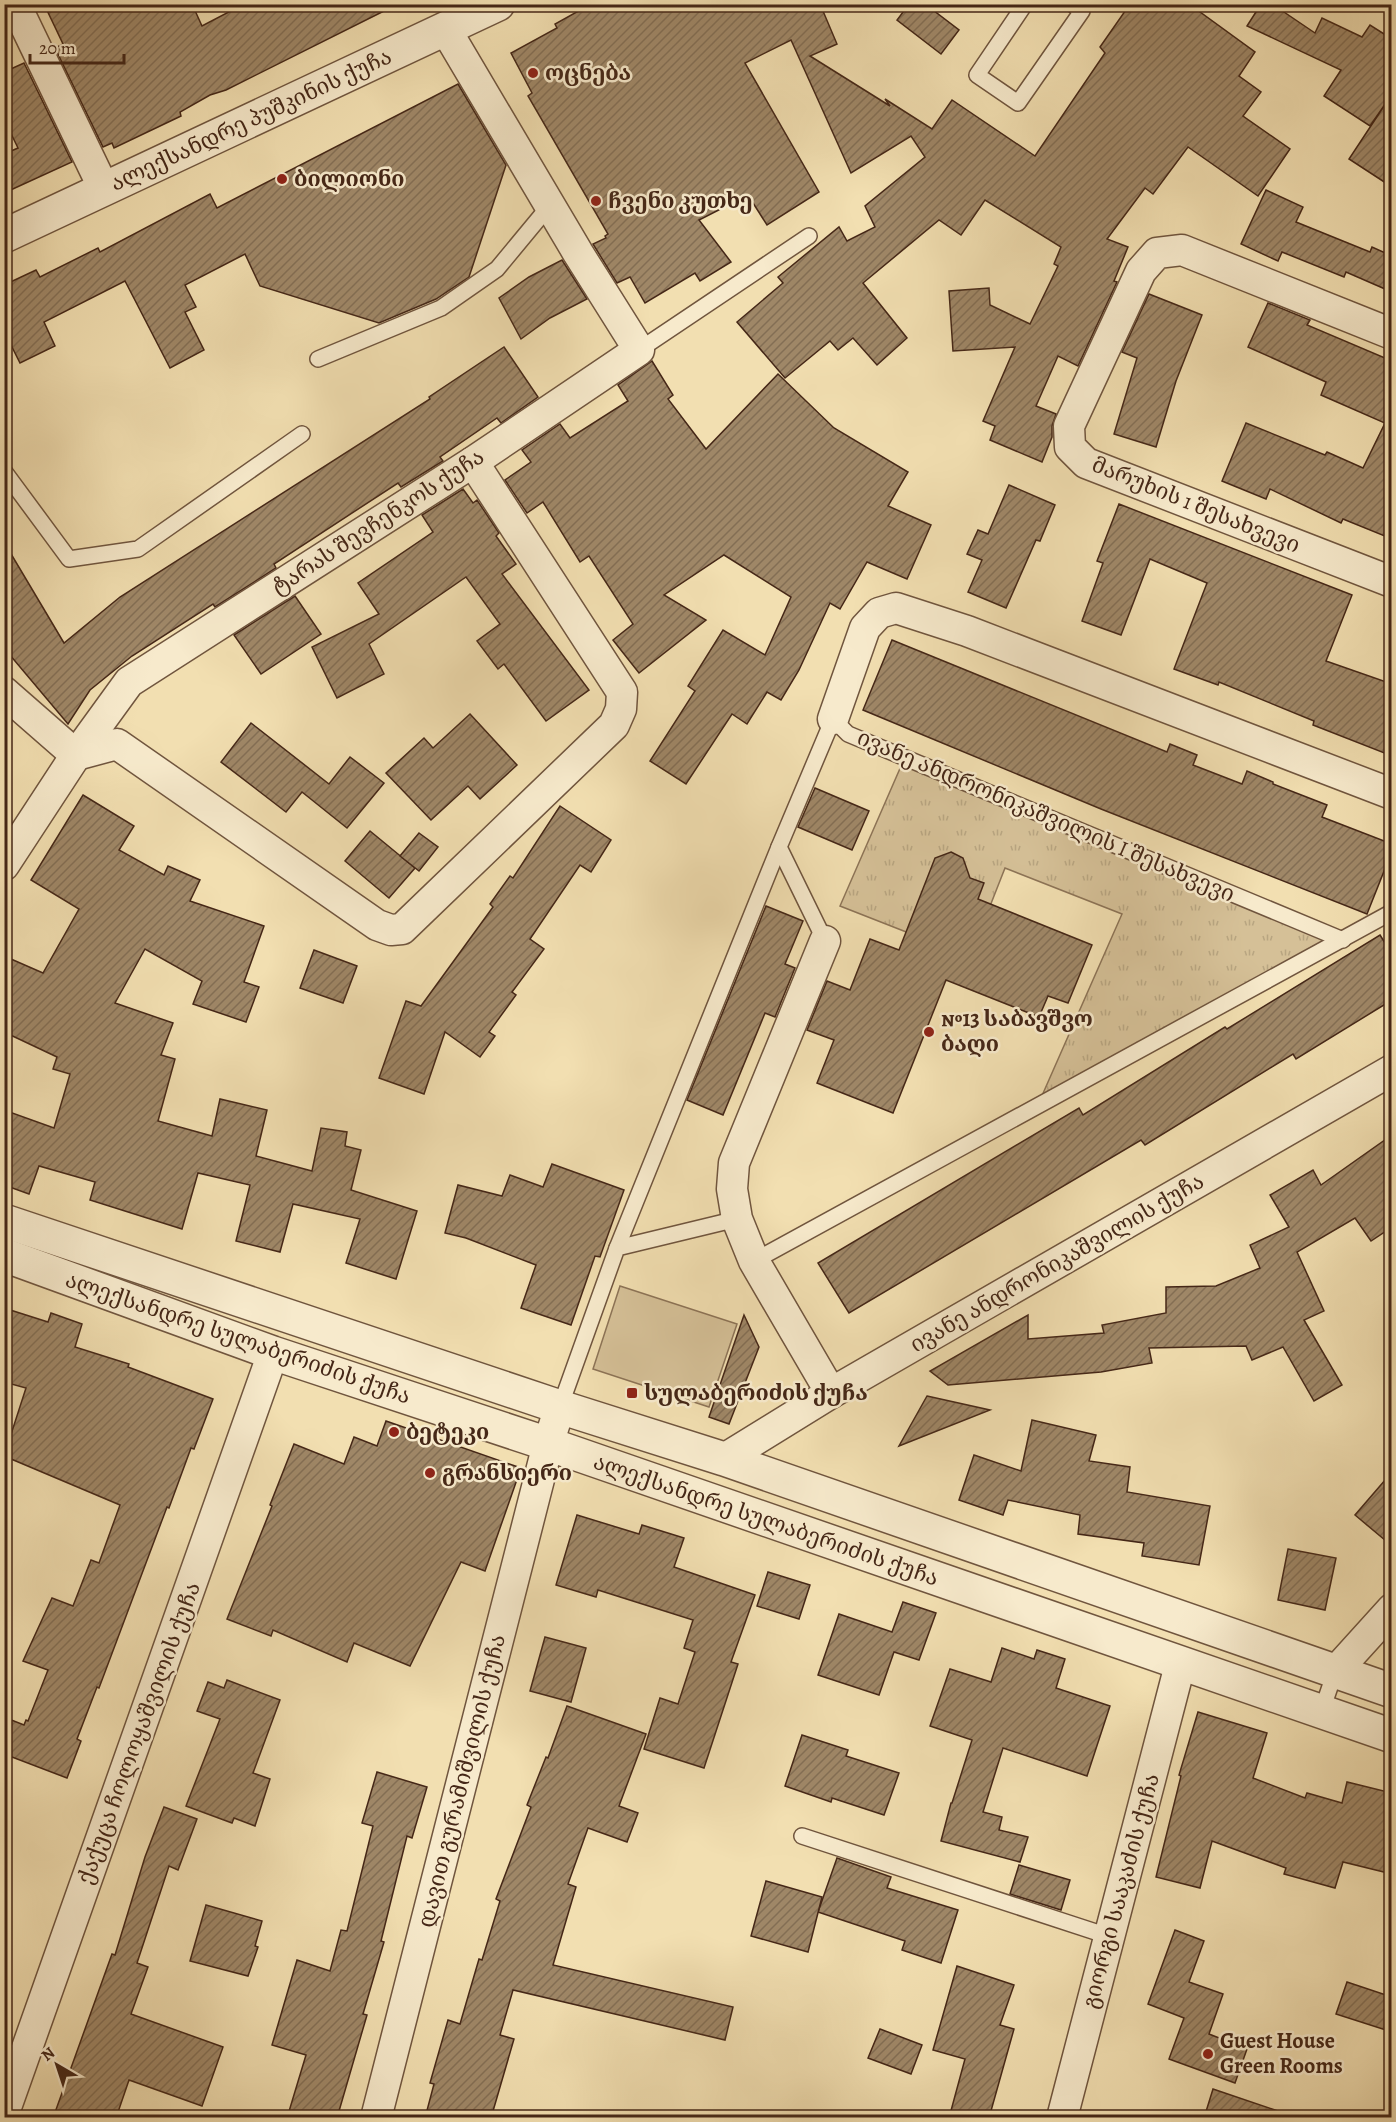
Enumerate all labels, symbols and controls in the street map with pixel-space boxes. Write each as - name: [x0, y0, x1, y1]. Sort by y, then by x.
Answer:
- scale bar: [30, 27, 124, 65]
- text: 20 m: [39, 36, 76, 60]
- street label: ალექსანდრე პუშკინის ქუჩა: [105, 41, 397, 199]
- place label: ოცნება: [545, 58, 631, 88]
- marker: ოცნება: [526, 66, 540, 80]
- place label: ბილიონი: [294, 164, 404, 194]
- marker: ბილიონი: [275, 172, 289, 186]
- place label: ჩვენი კუთხე: [608, 186, 753, 216]
- marker: ჩვენი კუთხე: [589, 194, 603, 208]
- street label: ტარას შევჩენკოს ქუჩა: [266, 442, 490, 602]
- street label: მარუხის 1 შესახვევი: [1088, 450, 1304, 560]
- street label: ივანე ანდრონიკაშვილის I შესახვევი: [853, 723, 1239, 909]
- place label: №13 საბავშვო ბაღი: [941, 1004, 1093, 1059]
- marker: №13 საბავშვო ბაღი: [922, 1025, 936, 1039]
- street label: ივანე ანდრონიკაშვილის ქუჩა: [905, 1166, 1209, 1360]
- street label: ალექსანდრე სულაბერიძის ქუჩა: [61, 1265, 415, 1411]
- place label: სულაბერიძის ქუჩა: [644, 1378, 868, 1408]
- marker: სულაბერიძის ქუჩა: [625, 1386, 639, 1400]
- place label: ბეტეკი: [406, 1417, 489, 1447]
- marker: ბეტეკი: [387, 1425, 401, 1439]
- street label: ალექსანდრე სულაბერიძის ქუჩა: [589, 1447, 943, 1593]
- place label: გრანსიერი: [442, 1458, 572, 1488]
- marker: გრანსიერი: [423, 1466, 437, 1480]
- street label: ქაქუცა ჩოლოყაშვილის ქუჩა: [70, 1578, 208, 1888]
- street label: დავით გურამიშვილის ქუჩა: [411, 1631, 513, 1931]
- street label: გიორგი სააკაძის ქუჩა: [1075, 1770, 1167, 2012]
- place label: Guest House Green Rooms: [1220, 2026, 1343, 2081]
- north arrow: [27, 2035, 87, 2095]
- text: N: [37, 2042, 60, 2066]
- marker: Guest House Green Rooms: [1201, 2047, 1215, 2061]

